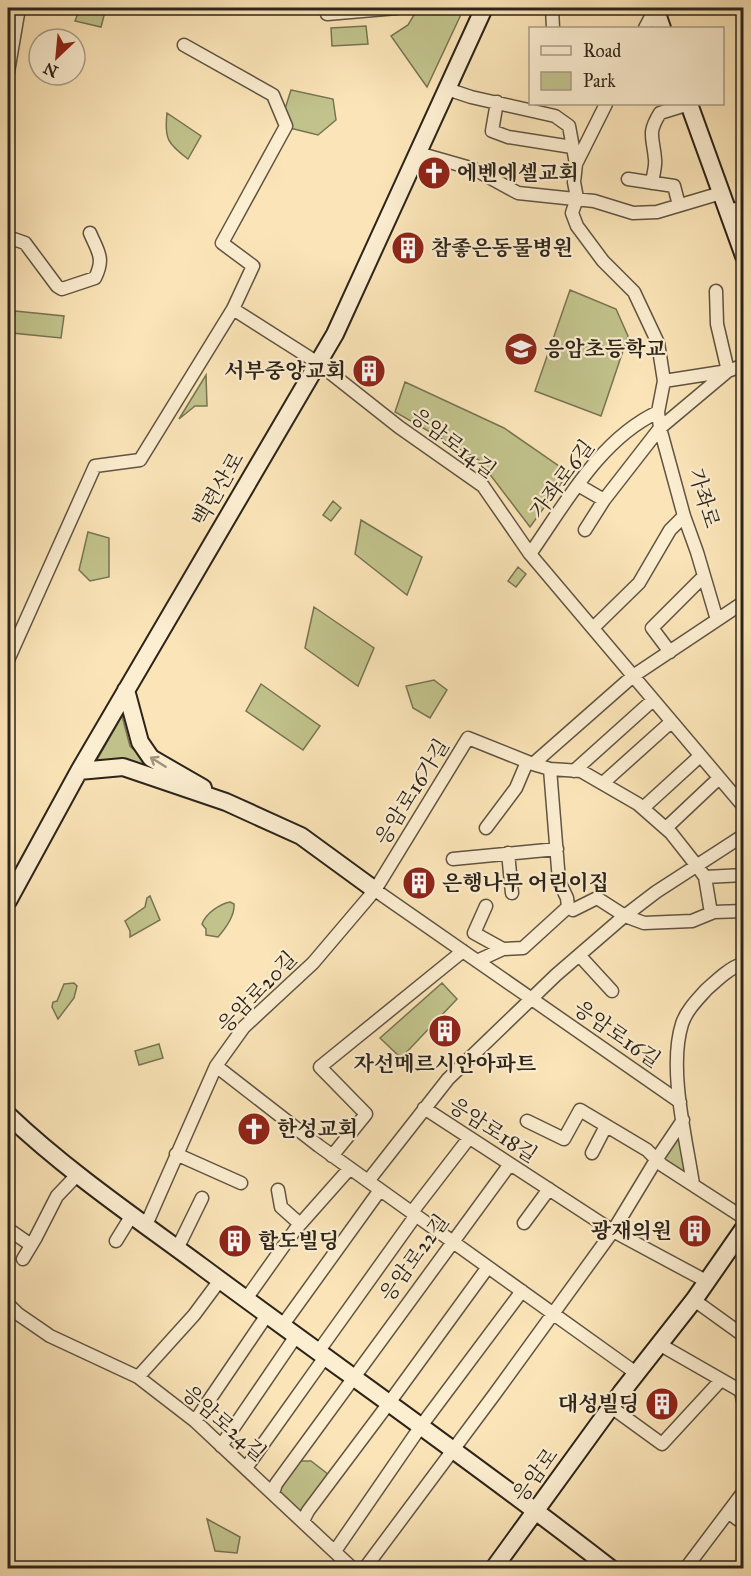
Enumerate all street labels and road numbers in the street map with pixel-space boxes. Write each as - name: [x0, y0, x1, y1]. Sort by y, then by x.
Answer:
- street label: 응암로14길: [405, 402, 501, 484]
- street label: 가좌로6길: [524, 434, 600, 524]
- street label: 백련산로: [186, 447, 250, 531]
- street label: 가좌로: [683, 465, 725, 531]
- street label: 응암로16가길: [369, 734, 455, 850]
- street label: 응암로20길: [212, 946, 302, 1038]
- street label: 응암로16길: [569, 995, 665, 1073]
- street label: 응암로18길: [444, 1092, 542, 1168]
- street label: 응암로22길: [374, 1209, 454, 1307]
- street label: 응암로24길: [177, 1379, 271, 1467]
- street label: 응암로: [507, 1443, 563, 1507]

